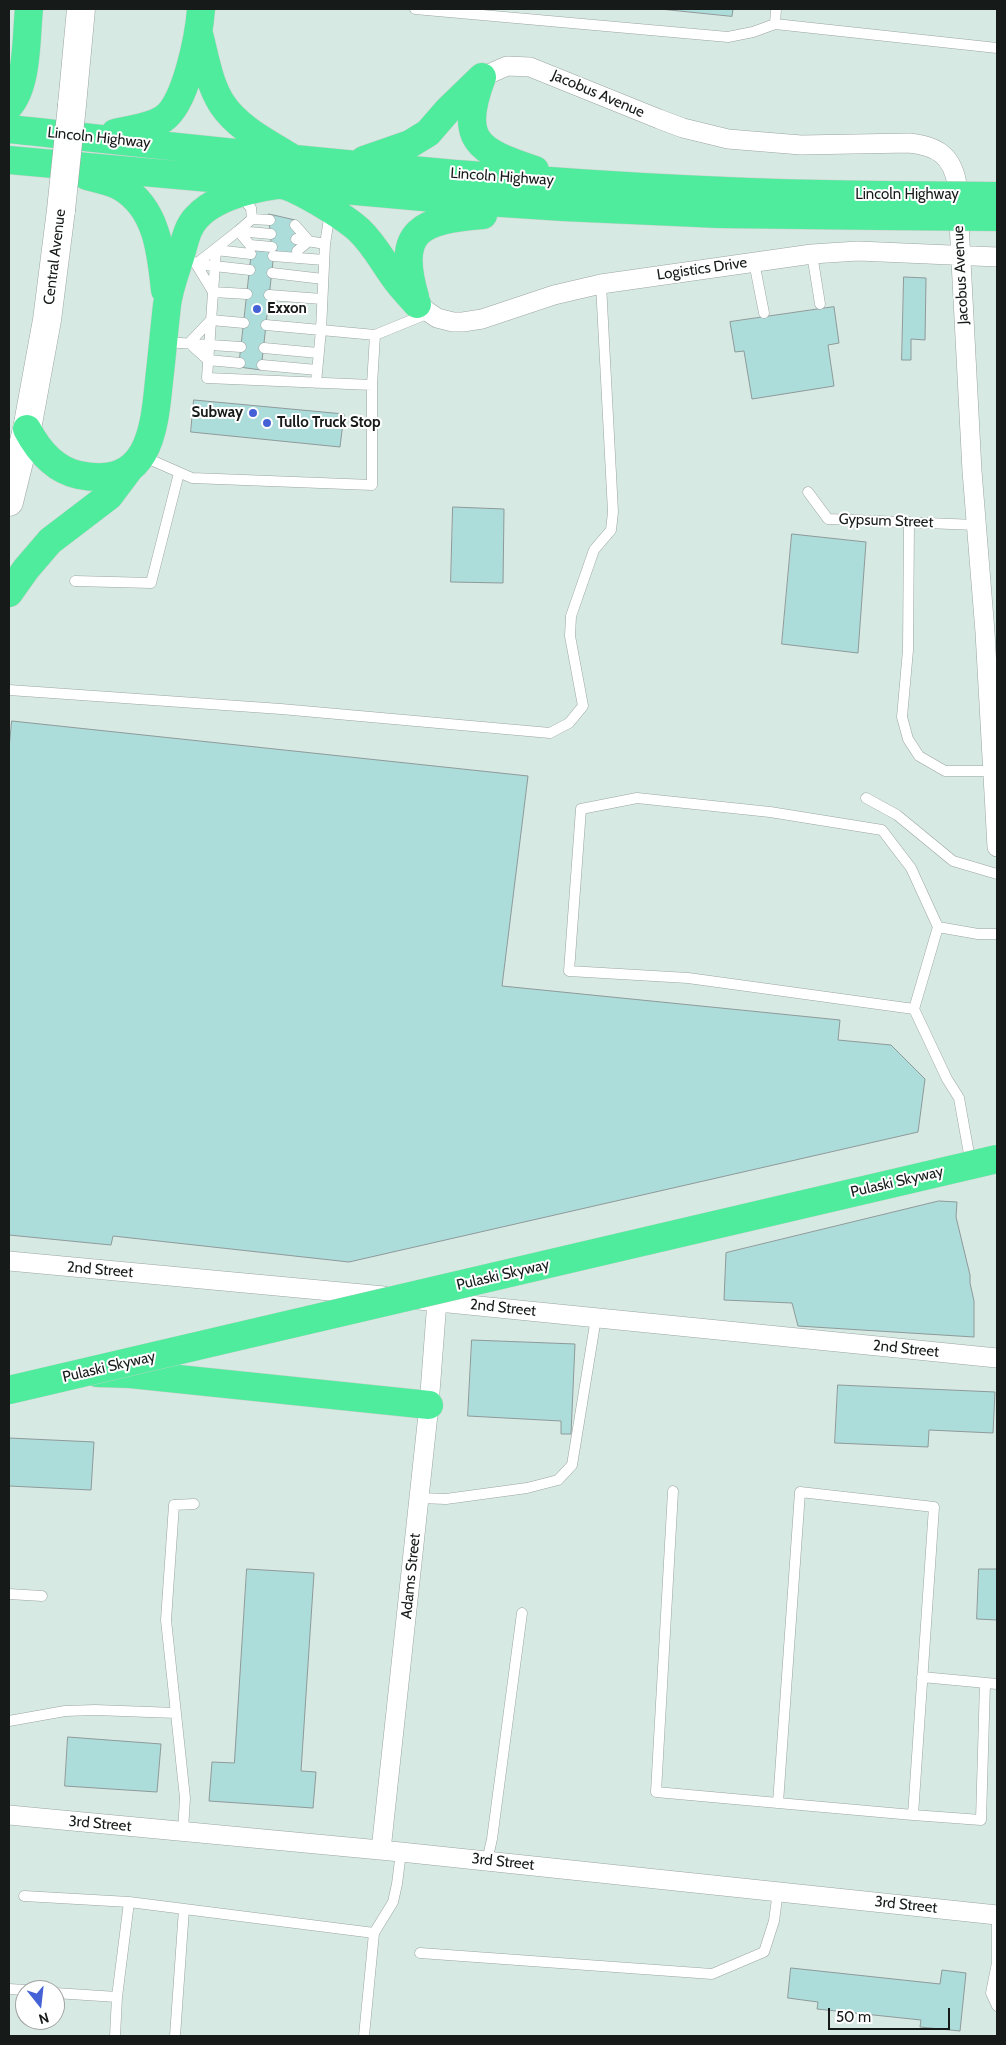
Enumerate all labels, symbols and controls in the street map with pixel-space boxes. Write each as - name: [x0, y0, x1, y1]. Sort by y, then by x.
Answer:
- street label: Jacobus Avenue: [549, 66, 647, 122]
- street label: Lincoln Highway: [46, 124, 152, 152]
- street label: Lincoln Highway: [450, 164, 554, 190]
- street label: Lincoln Highway: [855, 186, 959, 204]
- street label: Central Avenue: [40, 208, 70, 306]
- street label: Jacobus Avenue: [949, 225, 973, 325]
- street label: Logistics Drive: [656, 254, 748, 284]
- place label: Exxon: [267, 300, 307, 318]
- marker: Exxon: [251, 303, 263, 315]
- place label: Subway: [192, 404, 243, 422]
- marker: Subway: [247, 407, 259, 419]
- place label: Tullo Truck Stop: [277, 414, 381, 432]
- marker: Tullo Truck Stop: [261, 417, 273, 429]
- street label: Gypsum Street: [838, 510, 934, 532]
- street label: Pulaski Skyway: [849, 1163, 945, 1201]
- street label: Pulaski Skyway: [455, 1256, 551, 1294]
- street label: 2nd Street: [66, 1258, 134, 1282]
- street label: 2nd Street: [469, 1296, 537, 1320]
- street label: 2nd Street: [872, 1337, 940, 1361]
- street label: Pulaski Skyway: [61, 1348, 157, 1386]
- street label: Adams Street: [398, 1532, 424, 1620]
- street label: 3rd Street: [68, 1812, 132, 1836]
- street label: 3rd Street: [471, 1850, 535, 1874]
- street label: 3rd Street: [874, 1893, 938, 1917]
- north arrow: [15, 1980, 65, 2030]
- scale bar: [831, 1998, 954, 2030]
- text: N: [37, 2008, 51, 2028]
- text: 50 m: [836, 2008, 871, 2026]

